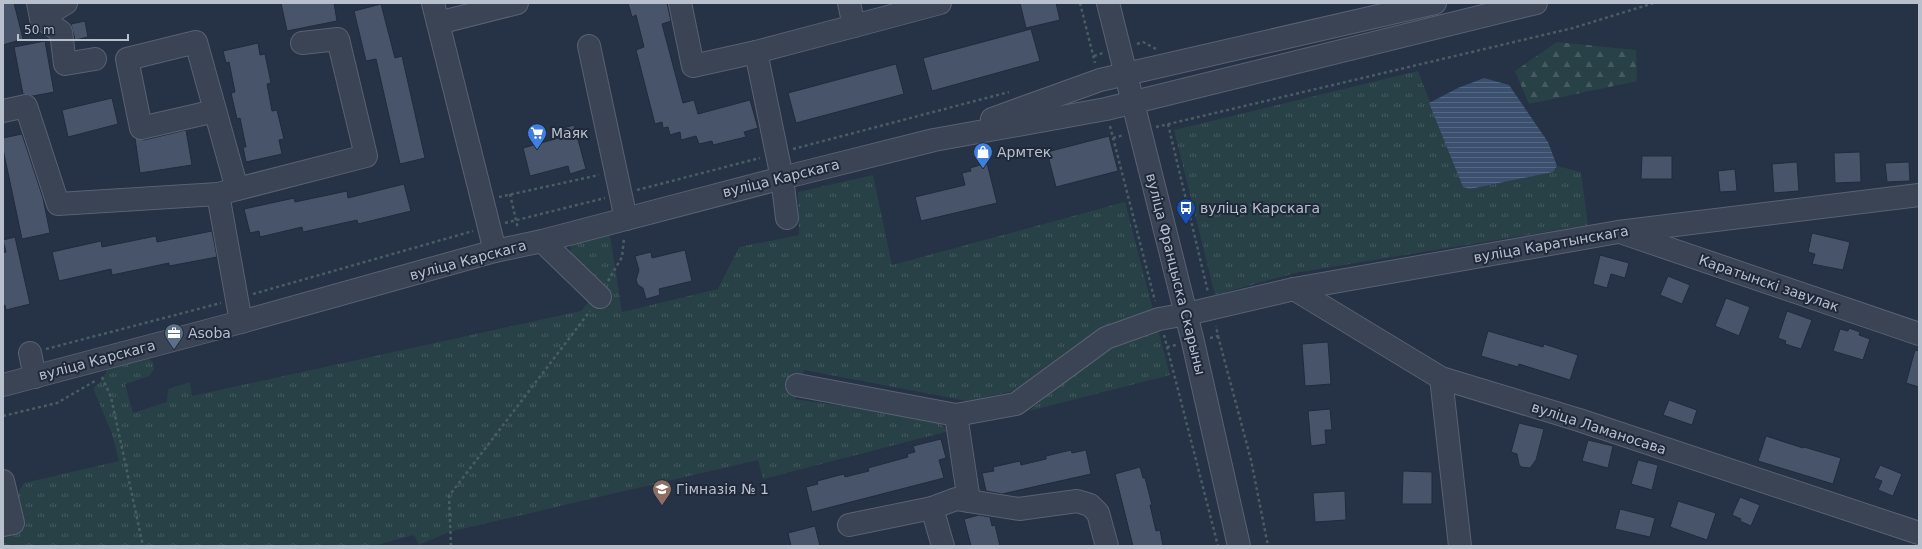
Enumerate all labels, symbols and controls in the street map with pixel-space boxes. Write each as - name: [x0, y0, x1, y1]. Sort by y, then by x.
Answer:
- scale bar: [18, 16, 128, 42]
- text: 50 m: [24, 23, 55, 37]
- supermarket icon: Маяк: [526, 122, 548, 150]
- place label: Маяк: [551, 125, 589, 141]
- shop icon: Армтек: [972, 141, 994, 169]
- place label: Армтек: [997, 144, 1051, 160]
- street label: вуліца Карскага: [721, 156, 841, 200]
- street label: вуліца Францыска Скарыны: [1143, 171, 1209, 377]
- bus stop icon: вуліца Карскага: [1175, 197, 1197, 225]
- place label: вуліца Карскага: [1200, 200, 1320, 216]
- street label: вуліца Каратынскага: [1472, 222, 1630, 266]
- street label: вуліца Карскага: [408, 237, 528, 283]
- street label: Каратынскі завулак: [1697, 251, 1841, 315]
- office icon: Asoba: [163, 322, 185, 350]
- place label: Asoba: [188, 325, 231, 341]
- street label: вуліца Карскага: [37, 337, 157, 383]
- street label: вуліца Ламаносава: [1529, 399, 1669, 457]
- school or university icon: Гімназія № 1: [651, 478, 673, 506]
- place label: Гімназія № 1: [676, 481, 769, 497]

